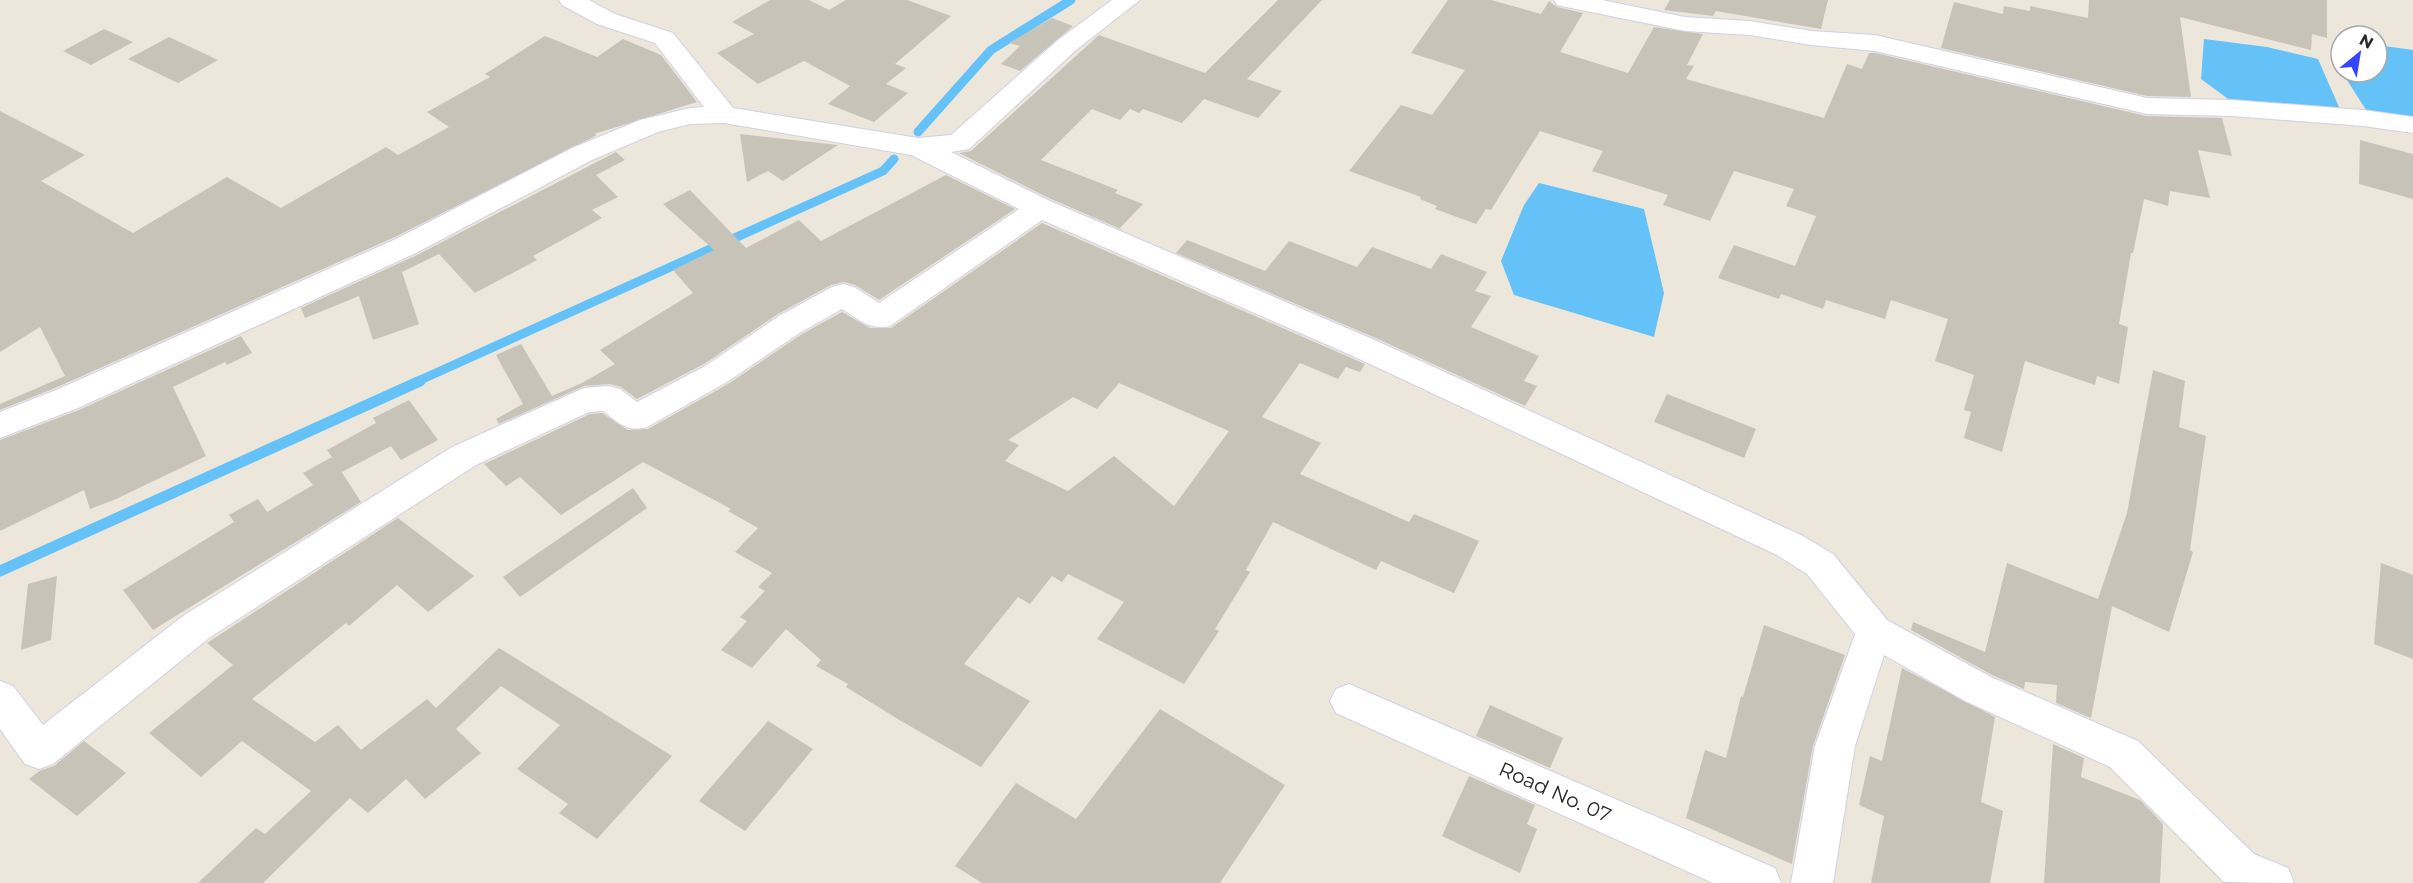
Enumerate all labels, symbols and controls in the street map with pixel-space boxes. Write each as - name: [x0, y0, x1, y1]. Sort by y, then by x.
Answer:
- north arrow: [2329, 24, 2389, 84]
- text: N: [2356, 30, 2377, 53]
- street label: Road No. 07: [1495, 757, 1615, 827]

